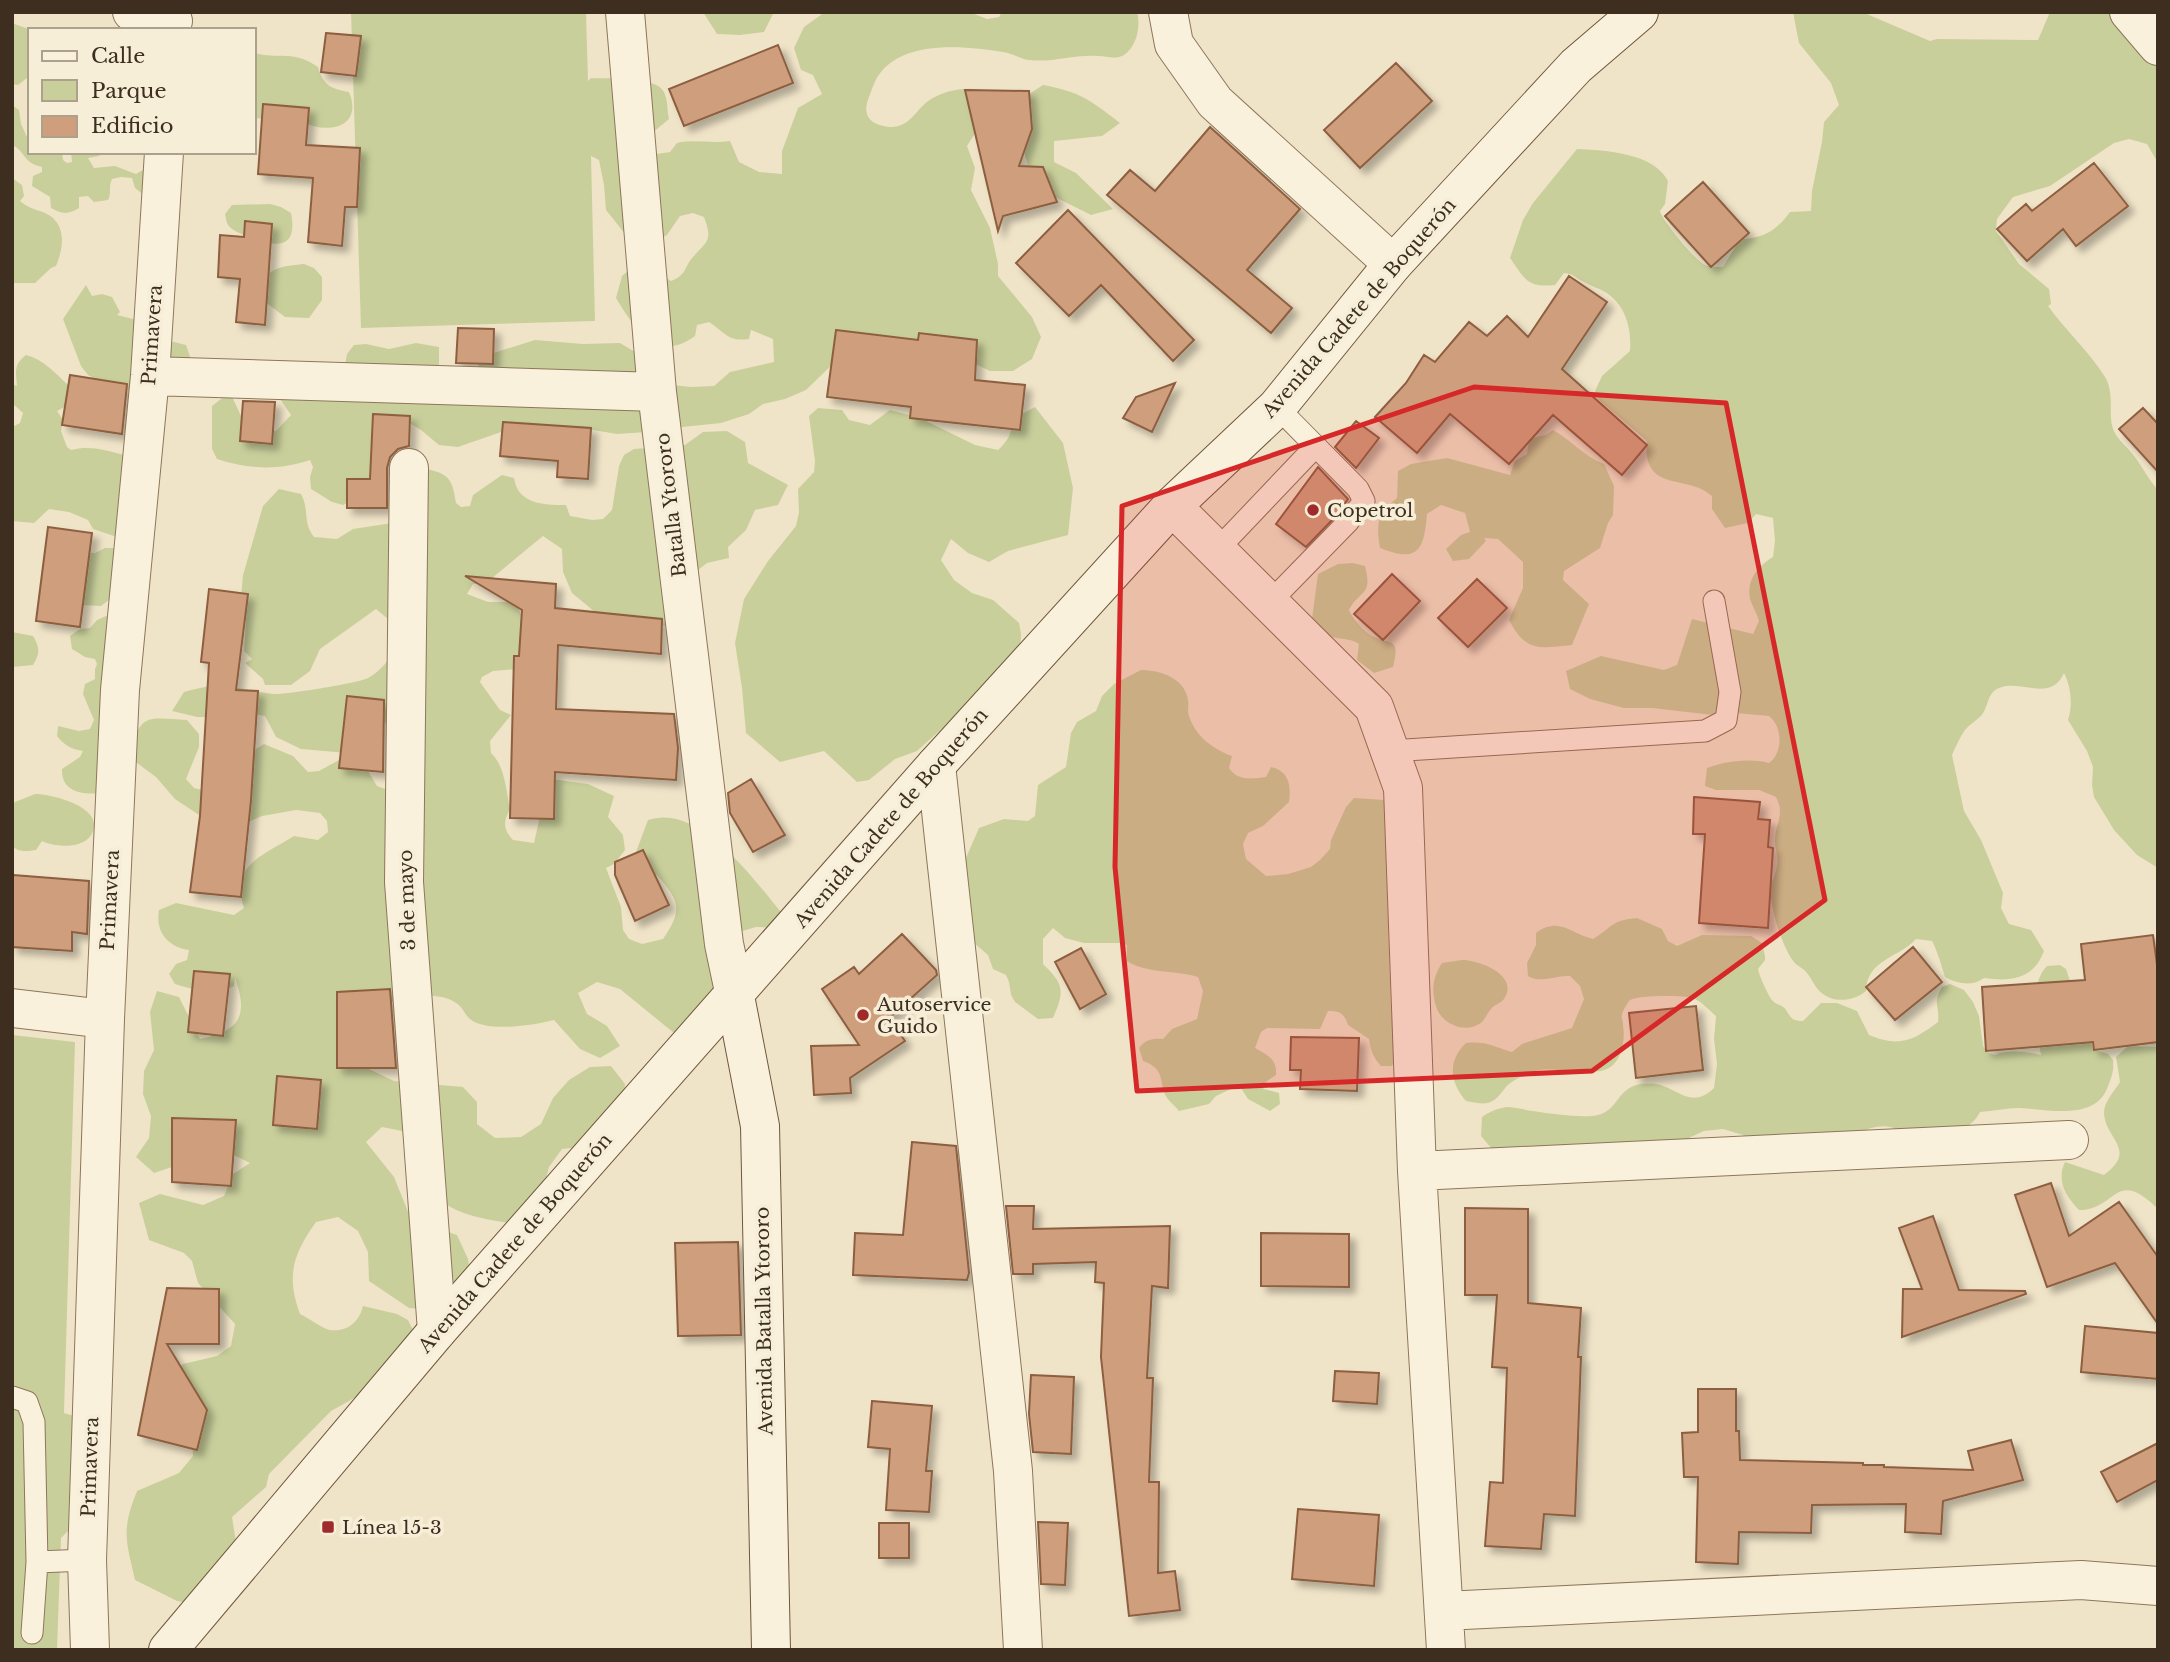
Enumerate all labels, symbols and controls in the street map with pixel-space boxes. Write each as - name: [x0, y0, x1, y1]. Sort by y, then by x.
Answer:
- legend: [28, 28, 256, 154]
- text: Calle: [91, 43, 145, 69]
- text: Parque: [91, 78, 166, 104]
- text: Edificio: [91, 113, 173, 139]
- street label: Avenida Cadete de Boquerón: [1257, 194, 1461, 423]
- street label: Primavera: [137, 283, 167, 386]
- street label: Batalla Ytororo: [651, 432, 691, 578]
- place label: Copetrol: [1327, 499, 1413, 522]
- marker: Copetrol: [1305, 502, 1321, 518]
- street label: Avenida Cadete de Boquerón: [789, 704, 993, 933]
- street label: Primavera: [96, 849, 124, 951]
- street label: 3 de mayo: [394, 849, 420, 951]
- place label: Autoservice Guido: [876, 993, 991, 1038]
- marker: Autoservice Guido: [855, 1007, 871, 1023]
- street label: Avenida Cadete de Boquerón: [413, 1129, 617, 1358]
- street label: Avenida Batalla Ytororo: [751, 1206, 778, 1437]
- street label: Primavera: [77, 1416, 103, 1518]
- place label: Línea 15-3: [342, 1516, 442, 1539]
- marker: Línea 15-3: [320, 1519, 336, 1535]

